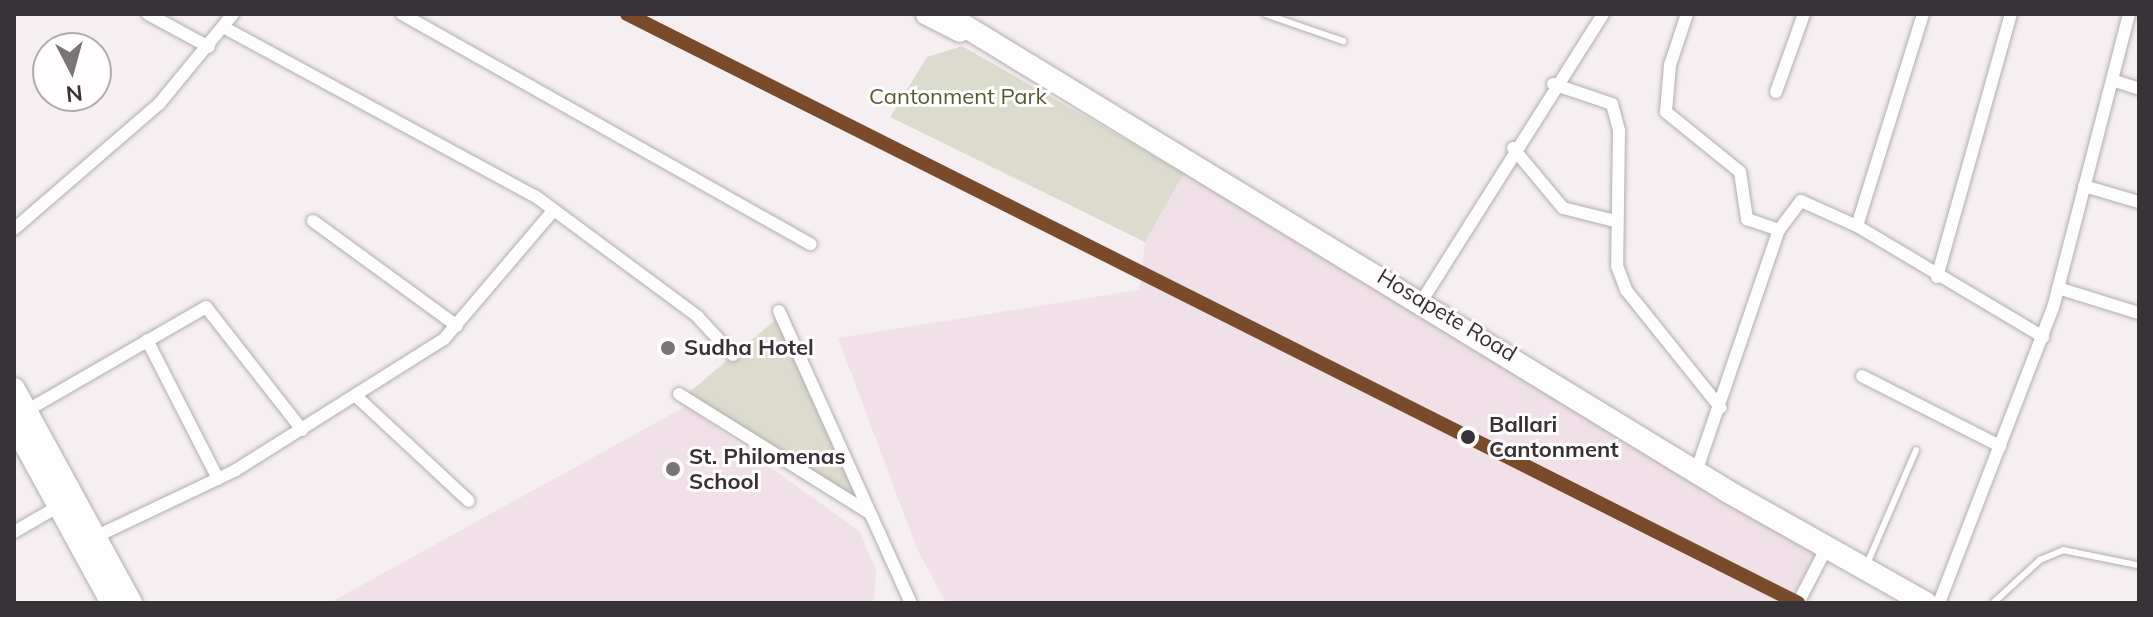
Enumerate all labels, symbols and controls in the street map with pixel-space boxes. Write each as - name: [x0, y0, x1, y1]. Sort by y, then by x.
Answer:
- north arrow: [32, 32, 112, 112]
- text: N: [65, 79, 84, 109]
- park label: Cantonment Park: [869, 84, 1047, 110]
- street label: Hosapete Road: [1373, 263, 1521, 367]
- place label: Sudha Hotel: [684, 335, 814, 361]
- marker: Sudha Hotel: [659, 339, 677, 357]
- place label: Ballari Cantonment: [1489, 411, 1619, 462]
- marker: Ballari Cantonment: [1454, 423, 1482, 451]
- place label: St. Philomenas School: [689, 443, 845, 494]
- marker: St. Philomenas School: [664, 460, 682, 478]

